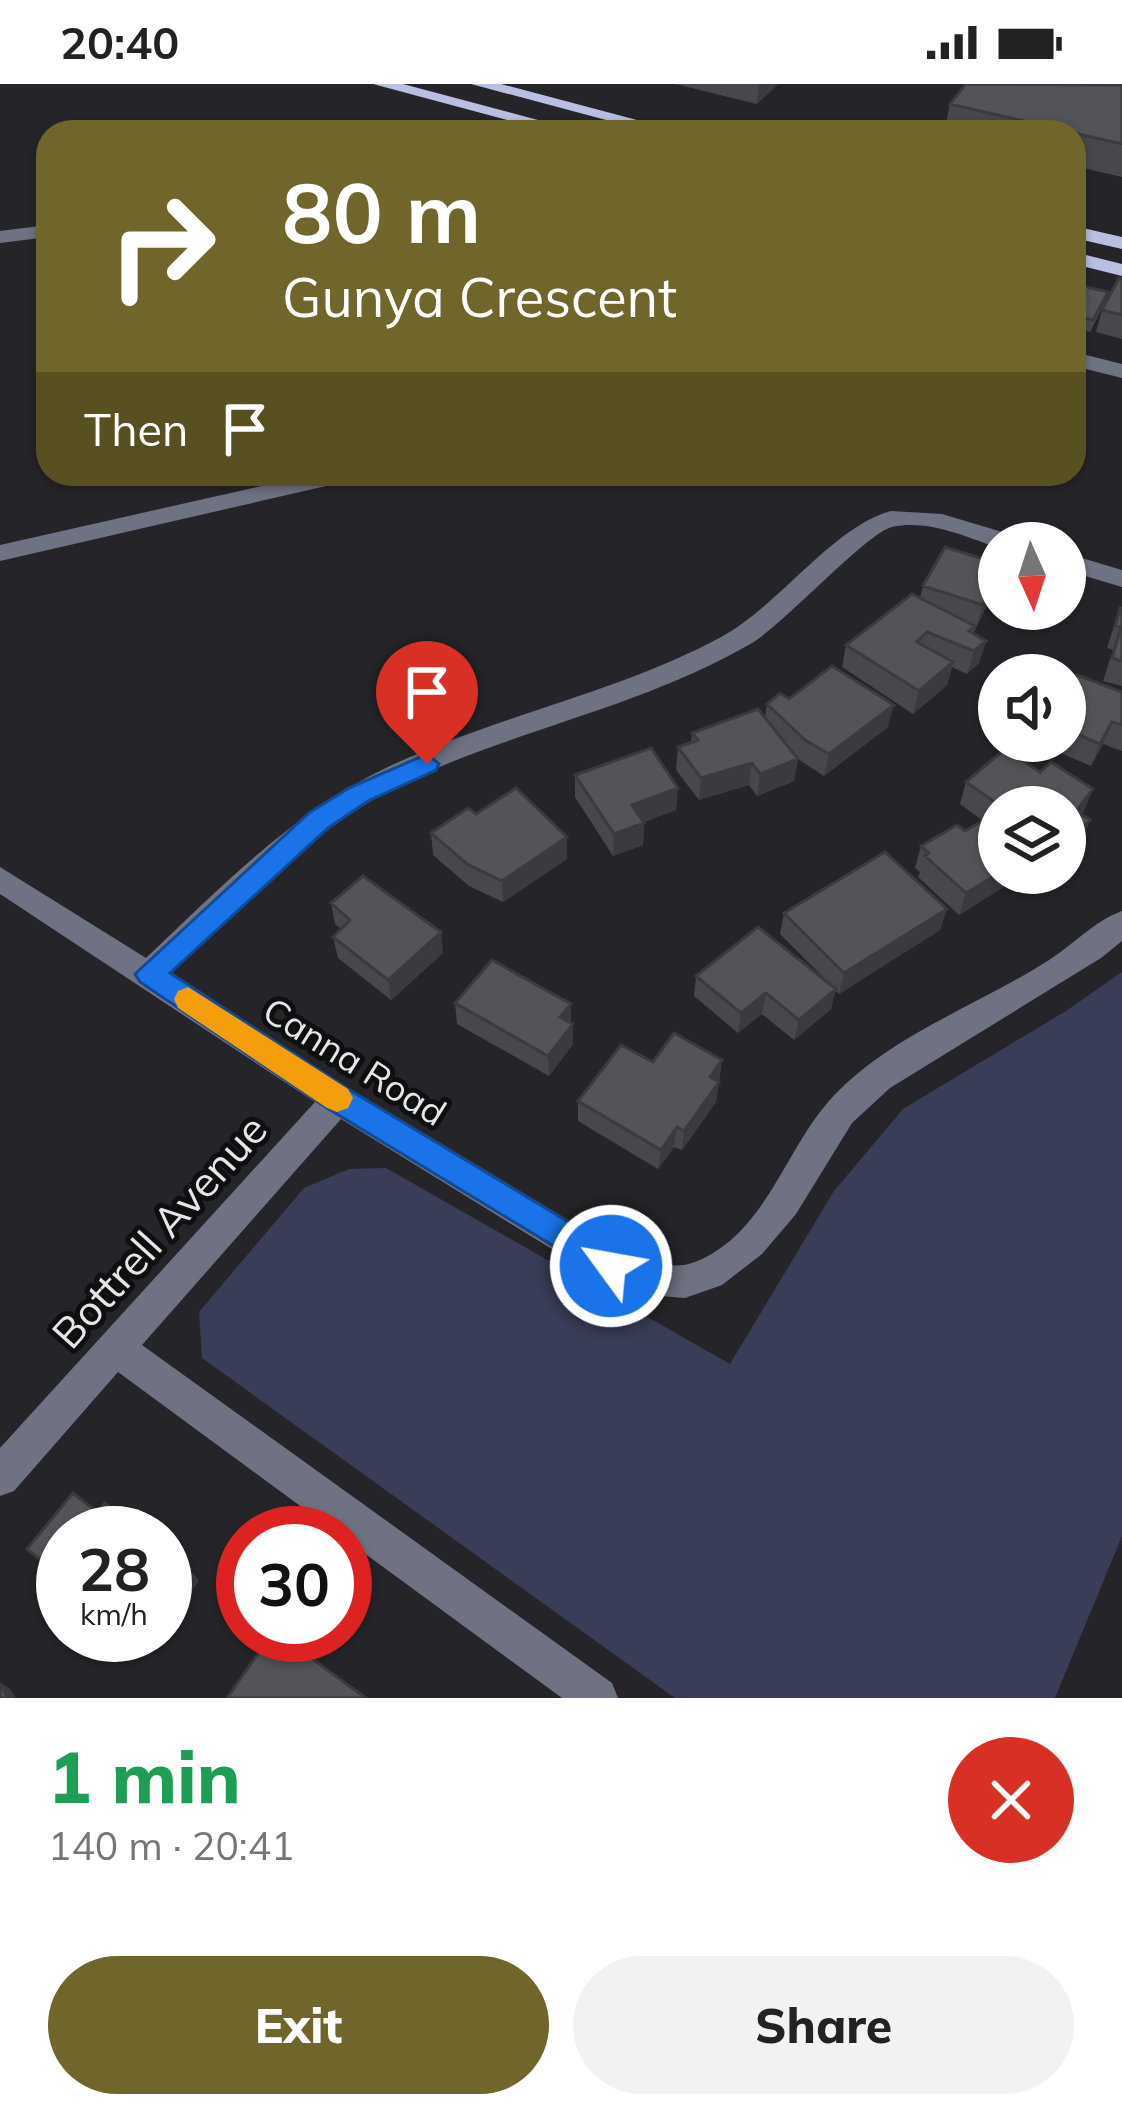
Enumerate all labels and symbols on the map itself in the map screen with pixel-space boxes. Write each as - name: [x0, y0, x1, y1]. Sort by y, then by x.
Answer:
- north arrow: [978, 522, 1086, 630]
- pin: [376, 641, 478, 764]
- street label: Canna Road: [255, 987, 455, 1135]
- street label: Bottrell Avenue: [40, 1103, 278, 1359]
- position arrow: [548, 1203, 674, 1329]
- speed limit sign: 30: [216, 1506, 372, 1662]

